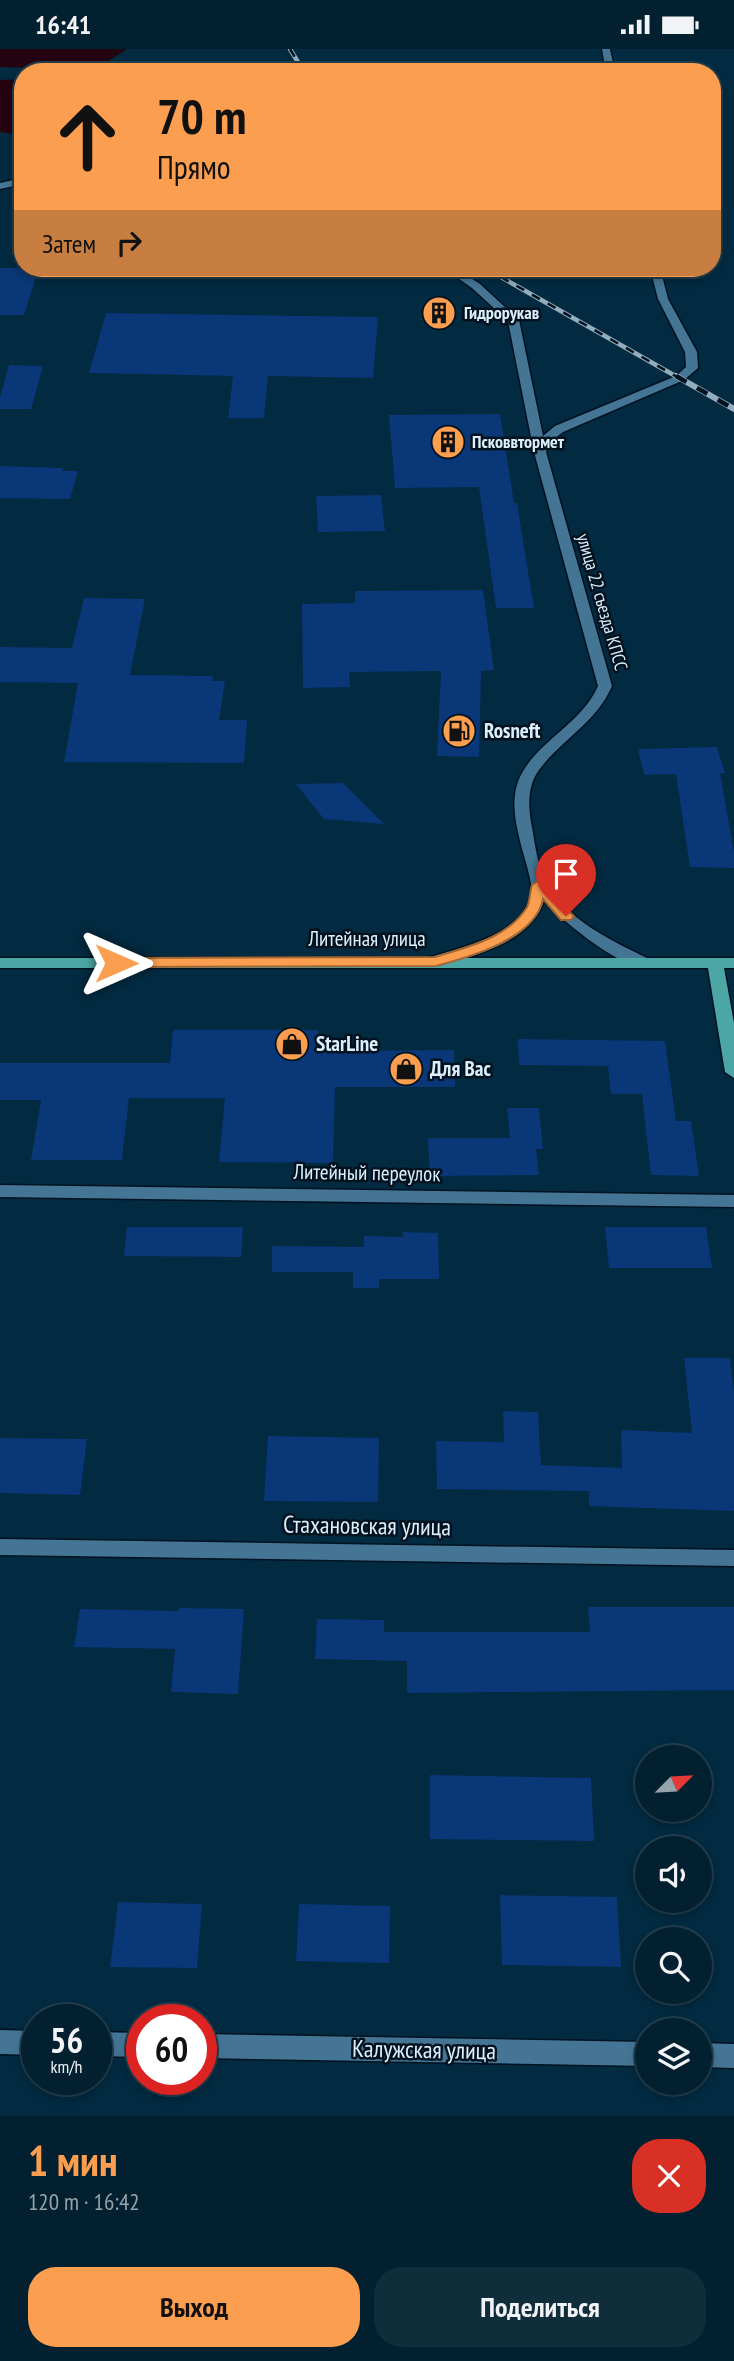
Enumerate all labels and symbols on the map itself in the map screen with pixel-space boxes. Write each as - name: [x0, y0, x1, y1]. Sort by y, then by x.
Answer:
- building icon: Гидрорукав: [420, 294, 458, 332]
- place label: Гидрорукав: [464, 301, 540, 324]
- building icon: Псковвтормет: [429, 423, 467, 461]
- place label: Псковвтормет: [472, 430, 565, 453]
- street label: улица 22 съезда КПСС: [572, 531, 633, 673]
- fuel station icon: Rosneft: [440, 712, 478, 750]
- place label: Rosneft: [484, 717, 540, 744]
- pin: [536, 844, 596, 916]
- street label: Литейная улица: [307, 925, 426, 952]
- position arrow: [79, 926, 153, 1000]
- shop icon: StarLine: [273, 1025, 311, 1063]
- place label: StarLine: [316, 1030, 378, 1057]
- shop icon: Для Вас: [387, 1050, 425, 1088]
- place label: Для Вас: [430, 1055, 492, 1082]
- street label: Литейный переулок: [292, 1158, 441, 1187]
- street label: Стахановская улица: [283, 1509, 451, 1542]
- north arrow: [635, 1745, 712, 1822]
- speed limit sign: 60: [126, 2004, 217, 2095]
- street label: Калужская улица: [352, 2033, 496, 2066]

